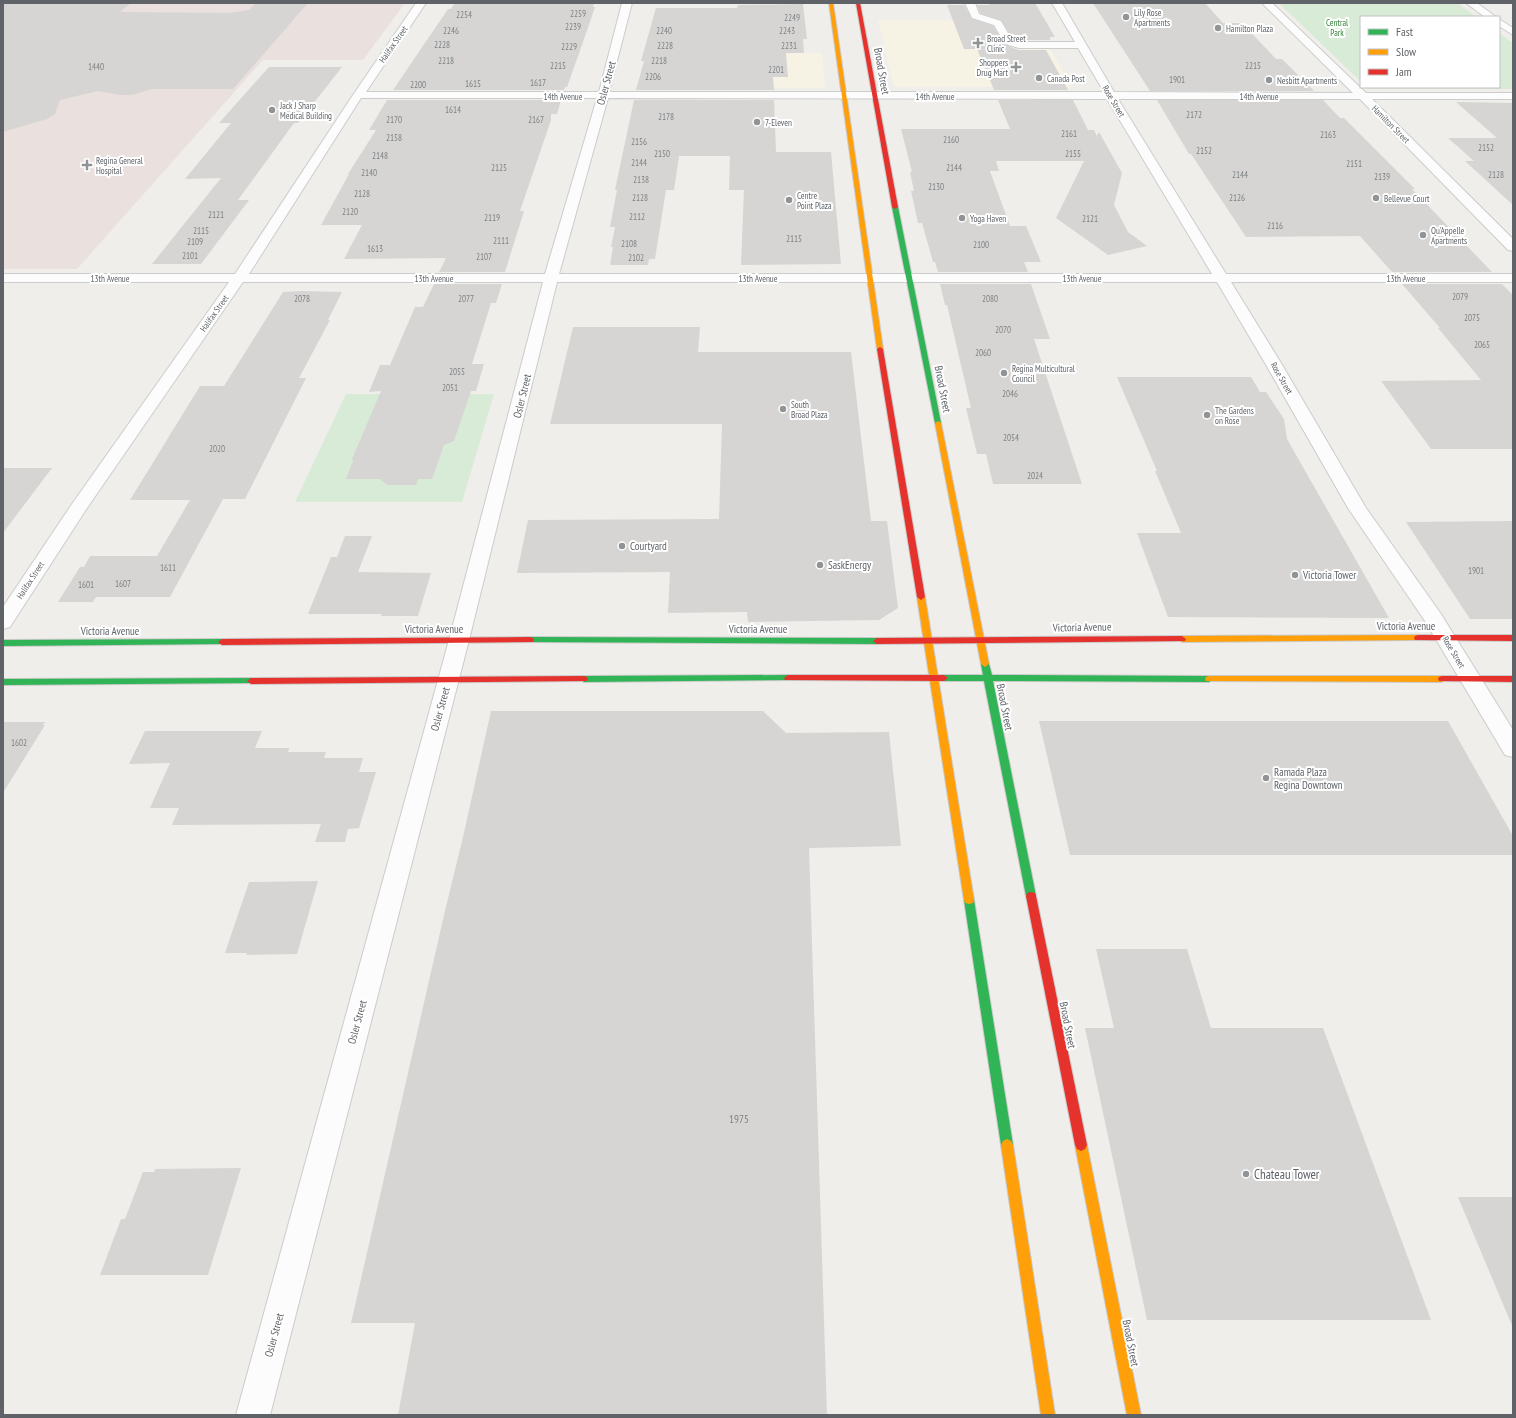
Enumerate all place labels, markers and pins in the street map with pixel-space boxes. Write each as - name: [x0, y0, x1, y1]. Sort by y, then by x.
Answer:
- place label: Lily Rose Apartments: [1134, 7, 1170, 28]
- marker: Lily Rose Apartments: [1121, 12, 1131, 22]
- marker: Hamilton Plaza: [1213, 23, 1223, 33]
- place label: Hamilton Plaza: [1226, 23, 1273, 34]
- place label: Broad Street Clinic: [987, 33, 1026, 54]
- marker: Broad Street Clinic: [972, 37, 984, 49]
- place label: Shoppers Drug Mart: [977, 57, 1009, 78]
- marker: Shoppers Drug Mart: [1011, 62, 1021, 72]
- marker: Canada Post: [1034, 73, 1044, 83]
- place label: Canada Post: [1047, 73, 1085, 84]
- marker: Nesbitt Apartments: [1264, 75, 1274, 85]
- place label: Nesbitt Apartments: [1277, 75, 1337, 86]
- place label: Jack J Sharp Medical Building: [279, 100, 332, 121]
- marker: Jack J Sharp Medical Building: [267, 105, 277, 115]
- marker: 7-Eleven: [752, 117, 762, 127]
- place label: 7-Eleven: [765, 117, 792, 128]
- place label: Regina General Hospital: [96, 155, 144, 176]
- marker: Regina General Hospital: [81, 159, 93, 171]
- place label: Centre Point Plaza: [797, 190, 832, 211]
- marker: Bellevue Court: [1371, 193, 1381, 203]
- place label: Bellevue Court: [1384, 193, 1430, 204]
- marker: Centre Point Plaza: [784, 195, 794, 205]
- marker: Yoga Haven: [957, 213, 967, 223]
- place label: Yoga Haven: [970, 213, 1006, 224]
- place label: Qu'Appelle Apartments: [1431, 225, 1467, 246]
- marker: Qu'Appelle Apartments: [1418, 230, 1428, 240]
- place label: Regina Multicultural Council: [1012, 363, 1076, 384]
- marker: Regina Multicultural Council: [999, 368, 1009, 378]
- place label: South Broad Plaza: [791, 399, 828, 420]
- marker: South Broad Plaza: [778, 404, 788, 414]
- place label: The Gardens on Rose: [1215, 405, 1254, 426]
- marker: The Gardens on Rose: [1202, 410, 1212, 420]
- place label: Courtyard: [630, 539, 667, 553]
- marker: Courtyard: [617, 541, 627, 551]
- place label: SaskEnergy: [828, 558, 872, 572]
- marker: SaskEnergy: [815, 560, 825, 570]
- place label: Victoria Tower: [1302, 568, 1356, 582]
- marker: Victoria Tower: [1290, 570, 1300, 580]
- place label: Ramada Plaza Regina Downtown: [1274, 765, 1343, 792]
- marker: Ramada Plaza Regina Downtown: [1261, 773, 1271, 783]
- place label: Chateau Tower: [1254, 1166, 1320, 1183]
- marker: Chateau Tower: [1241, 1169, 1251, 1179]

